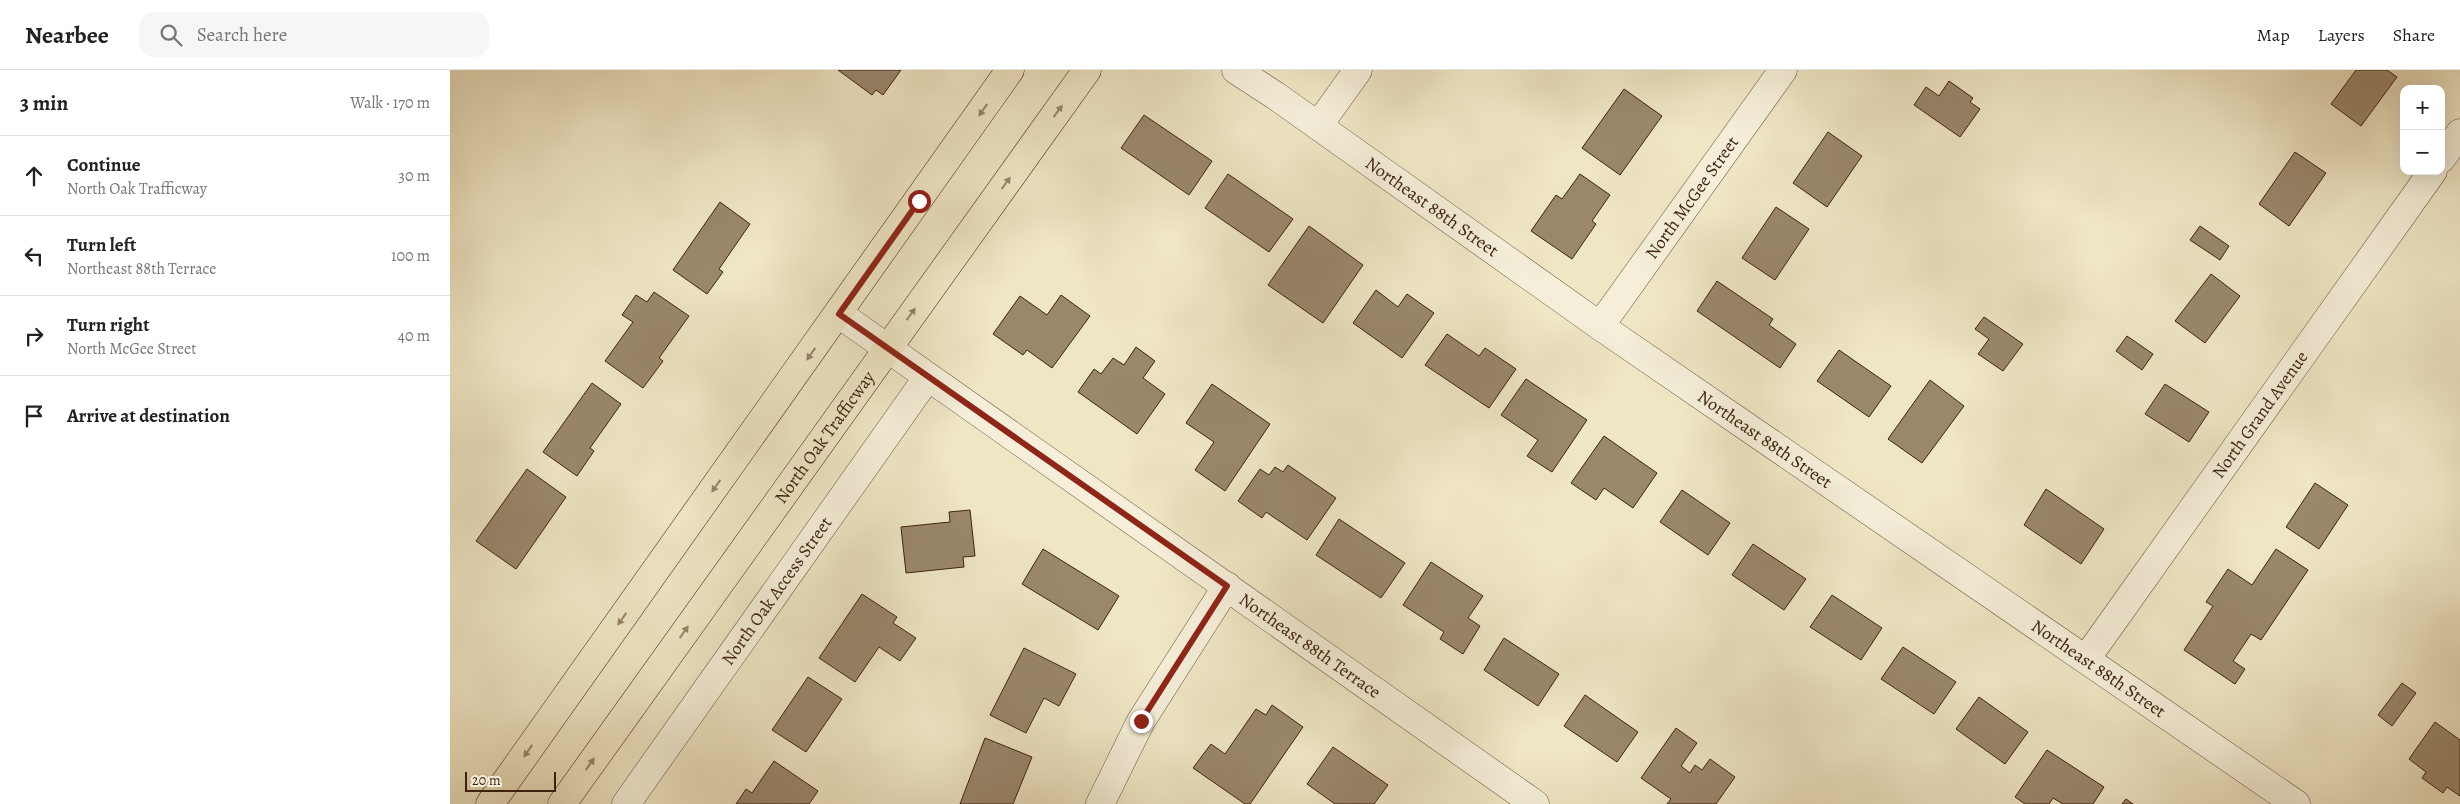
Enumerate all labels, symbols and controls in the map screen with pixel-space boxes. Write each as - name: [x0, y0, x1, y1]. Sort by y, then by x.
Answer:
- search box: [139, 12, 489, 57]
- text: Nearbee: [25, 19, 109, 51]
- icon: search: [157, 21, 185, 49]
- text: Search here: [197, 22, 287, 48]
- text: Map: [2257, 23, 2290, 47]
- text: Layers: [2318, 23, 2365, 47]
- text: Share: [2393, 23, 2435, 47]
- map controls: [2400, 85, 2445, 175]
- button: +: [2400, 85, 2445, 130]
- text: 3 min: [20, 89, 68, 117]
- text: Walk · 170 m: [350, 92, 430, 114]
- one-way arrow: [978, 103, 988, 117]
- one-way arrow: [1052, 105, 1063, 118]
- button: −: [2400, 130, 2445, 175]
- street label: North McGee Street: [1640, 131, 1744, 264]
- street label: Northeast 88th Street: [1361, 151, 1503, 262]
- text: Continue: [67, 152, 141, 178]
- icon: ahead: [20, 162, 48, 190]
- text: 30 m: [398, 165, 430, 187]
- one-way arrow: [1001, 176, 1011, 190]
- text: North Oak Trafficway: [67, 178, 207, 200]
- route start: [908, 190, 931, 213]
- text: Turn left: [67, 232, 136, 258]
- icon: left: [20, 242, 48, 270]
- text: 100 m: [391, 245, 430, 267]
- text: Northeast 88th Terrace: [67, 258, 216, 280]
- one-way arrow: [905, 308, 916, 321]
- text: Turn right: [67, 312, 149, 338]
- icon: right: [20, 322, 48, 350]
- text: 40 m: [398, 325, 430, 347]
- text: North McGee Street: [67, 338, 197, 360]
- street label: North Grand Avenue: [2206, 346, 2313, 483]
- one-way arrow: [806, 347, 816, 361]
- street label: North Oak Trafficway: [769, 365, 881, 508]
- street label: Northeast 88th Street: [1693, 385, 1837, 494]
- icon: arrive: [20, 402, 48, 430]
- text: Arrive at destination: [67, 403, 230, 429]
- one-way arrow: [711, 479, 721, 493]
- street label: North Oak Access Street: [716, 512, 837, 670]
- street label: Northeast 88th Terrace: [1234, 587, 1386, 704]
- one-way arrow: [617, 612, 627, 625]
- street label: Northeast 88th Street: [2027, 614, 2171, 723]
- one-way arrow: [679, 625, 689, 639]
- route end: [1130, 710, 1153, 733]
- one-way arrow: [523, 744, 533, 758]
- one-way arrow: [585, 757, 595, 771]
- scale bar: [465, 769, 556, 792]
- text: 20 m: [472, 771, 501, 790]

